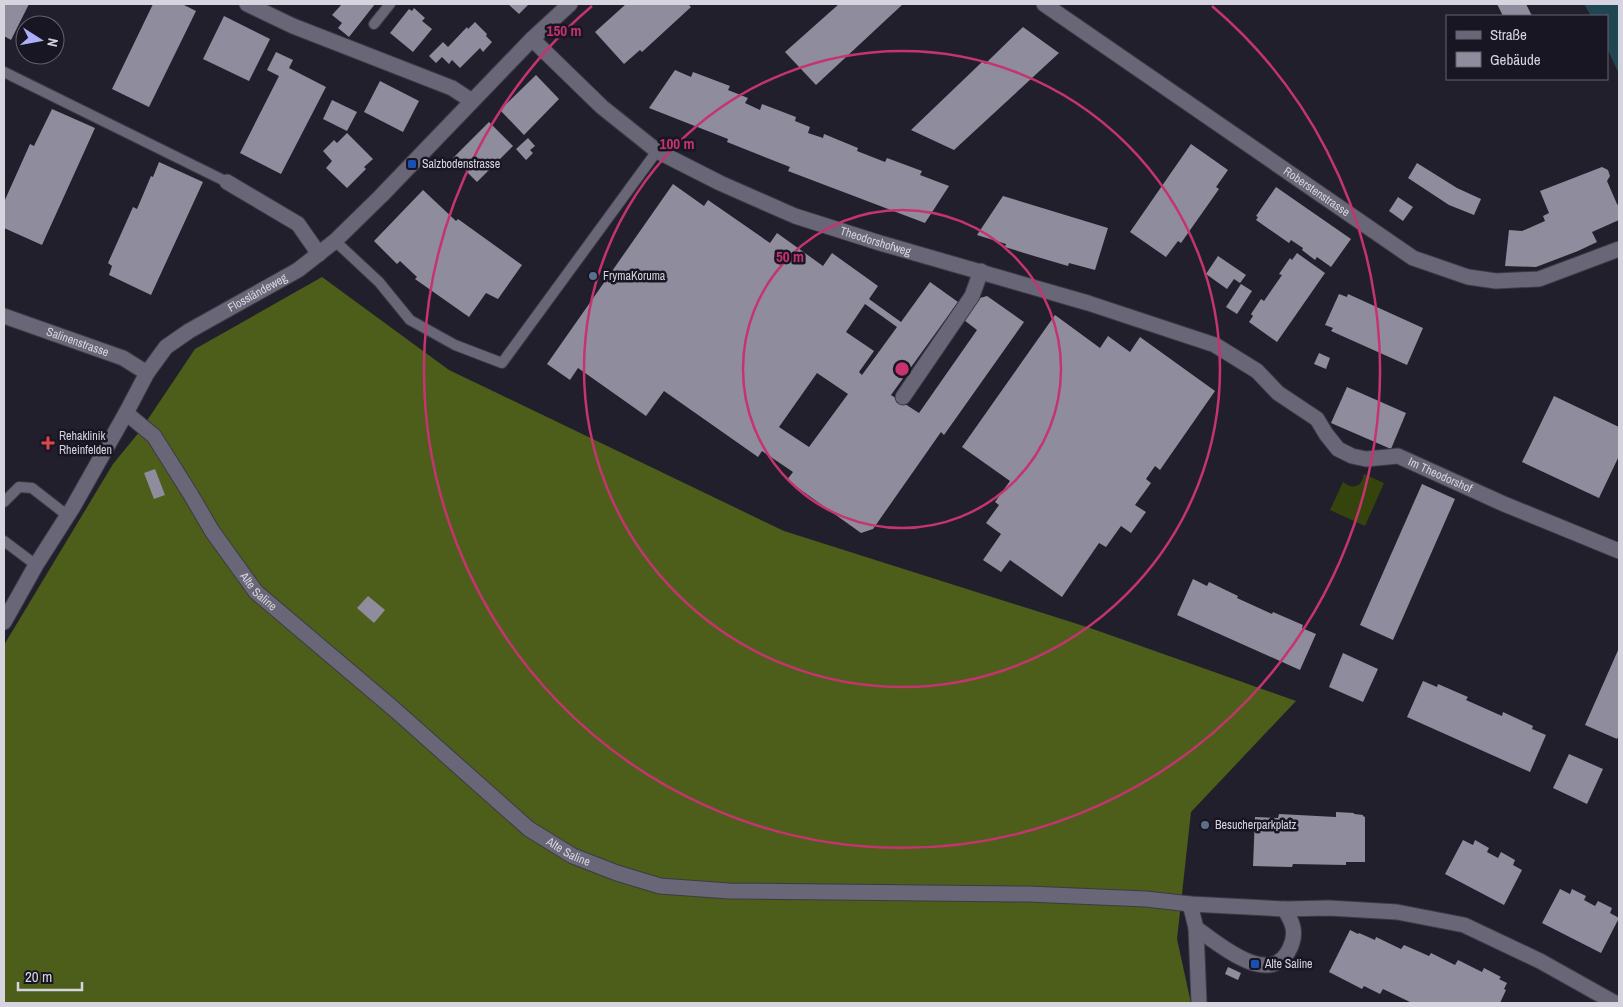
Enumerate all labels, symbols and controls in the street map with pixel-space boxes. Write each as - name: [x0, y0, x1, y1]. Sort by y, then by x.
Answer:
- north arrow: [15, 15, 65, 65]
- legend: [1446, 15, 1608, 80]
- text: 150 m: [547, 20, 581, 41]
- text: Straße: [1490, 24, 1527, 45]
- text: N: [43, 37, 62, 48]
- text: Gebäude: [1490, 49, 1541, 70]
- text: 100 m: [660, 133, 694, 154]
- place label: Salzbodenstrasse: [422, 156, 500, 172]
- marker: Salzbodenstrasse: [406, 158, 418, 170]
- street label: Roberstenstrasse: [1280, 163, 1353, 220]
- street label: Theodorshofweg: [838, 223, 913, 260]
- text: 50 m: [776, 246, 804, 267]
- place label: FrymaKoruma: [603, 268, 666, 284]
- street label: Flossländeweg: [225, 269, 291, 316]
- marker: FrymaKoruma: [587, 270, 599, 282]
- street label: Salinenstrasse: [44, 324, 111, 360]
- centre of rings: [893, 360, 911, 378]
- place label: Rehaklinik Rheinfelden: [59, 428, 112, 458]
- marker: Rehaklinik Rheinfelden: [41, 436, 55, 450]
- street label: Im Theodorshof: [1406, 454, 1475, 497]
- street label: Alte Saline: [236, 568, 280, 614]
- place label: Besucherparkplatz: [1215, 817, 1297, 833]
- marker: Besucherparkplatz: [1199, 819, 1211, 831]
- street label: Alte Saline: [543, 833, 593, 870]
- place label: Alte Saline: [1264, 956, 1313, 972]
- marker: Alte Saline: [1249, 958, 1261, 970]
- scale bar: [18, 960, 81, 992]
- text: 20 m: [25, 966, 52, 987]

